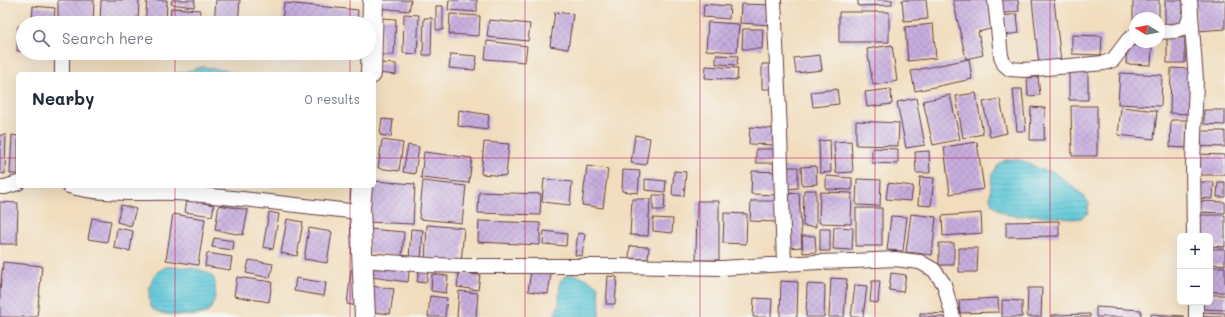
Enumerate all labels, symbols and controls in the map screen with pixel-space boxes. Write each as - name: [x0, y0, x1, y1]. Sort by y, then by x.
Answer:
- north arrow: [1129, 12, 1165, 48]
- search box: [16, 16, 376, 60]
- icon: search: [30, 27, 52, 49]
- text: Search here: [62, 28, 153, 48]
- text: Nearby: [32, 87, 94, 109]
- text: 0 results: [305, 90, 360, 107]
- map controls: [1177, 233, 1213, 305]
- button: +: [1177, 233, 1213, 269]
- button: −: [1177, 269, 1213, 305]

